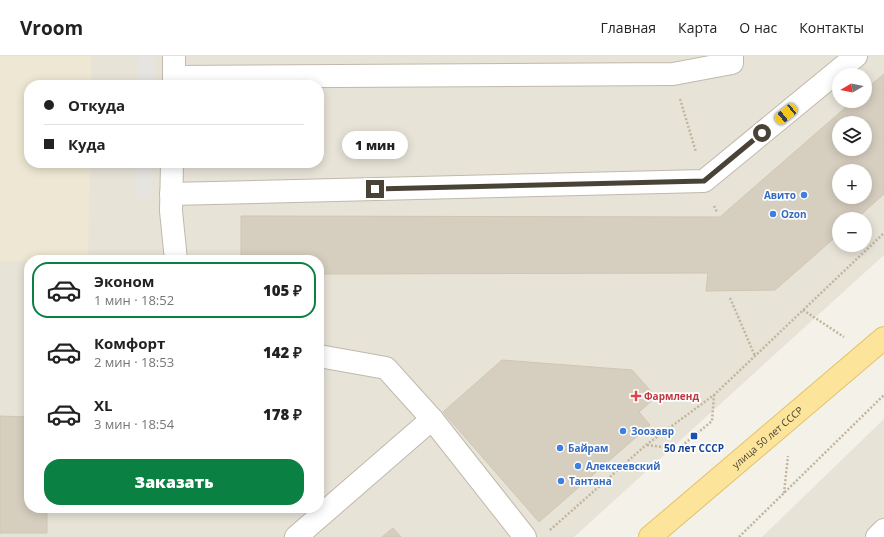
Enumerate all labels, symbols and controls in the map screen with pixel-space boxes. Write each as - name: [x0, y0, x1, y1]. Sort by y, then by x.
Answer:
- text: Vroom: [20, 15, 83, 41]
- text: Главная: [601, 18, 656, 37]
- text: Карта: [678, 18, 717, 37]
- text: О нас: [739, 18, 777, 37]
- text: Контакты: [799, 18, 864, 37]
- north arrow: [832, 68, 872, 108]
- map controls: [832, 68, 872, 252]
- text: Откуда: [68, 95, 125, 115]
- car: [773, 102, 799, 126]
- button: layers: [832, 116, 872, 156]
- route start: [753, 124, 771, 142]
- callout: 1 мин: [342, 131, 408, 159]
- text: Куда: [68, 134, 106, 154]
- text: 1 мин: [355, 136, 395, 154]
- button: +: [832, 164, 872, 204]
- route end: [366, 180, 384, 198]
- place label: Авито: [764, 188, 796, 202]
- marker: Авито: [799, 190, 809, 200]
- place label: Ozon: [781, 207, 807, 221]
- marker: Ozon: [768, 209, 778, 219]
- button: −: [832, 212, 872, 252]
- text: Эконом: [94, 271, 154, 291]
- icon: car: [46, 272, 82, 308]
- text: 105 ₽: [263, 280, 302, 300]
- text: 1 мин · 18:52: [94, 291, 174, 309]
- text: Комфорт: [94, 333, 165, 353]
- icon: car: [46, 334, 82, 370]
- text: 142 ₽: [263, 342, 302, 362]
- text: 2 мин · 18:53: [94, 353, 174, 371]
- place label: Фармленд: [644, 389, 699, 403]
- marker: Фармленд: [631, 391, 641, 401]
- text: XL: [94, 395, 112, 415]
- icon: car: [46, 396, 82, 432]
- street label: улица 50 лет СССР: [729, 403, 806, 471]
- text: 178 ₽: [263, 404, 302, 424]
- text: 3 мин · 18:54: [94, 415, 174, 433]
- place label: Зоозавр: [631, 424, 674, 438]
- marker: Зоозавр: [618, 426, 628, 436]
- marker: 50 лет СССР: [689, 431, 699, 441]
- place label: Байрам: [568, 441, 608, 455]
- place label: 50 лет СССР: [664, 441, 724, 455]
- marker: Байрам: [555, 443, 565, 453]
- button: Заказать: [44, 459, 304, 505]
- place label: Алексеевский: [586, 459, 660, 473]
- marker: Алексеевский: [573, 461, 583, 471]
- place label: Тантана: [569, 474, 612, 488]
- marker: Тантана: [556, 476, 566, 486]

